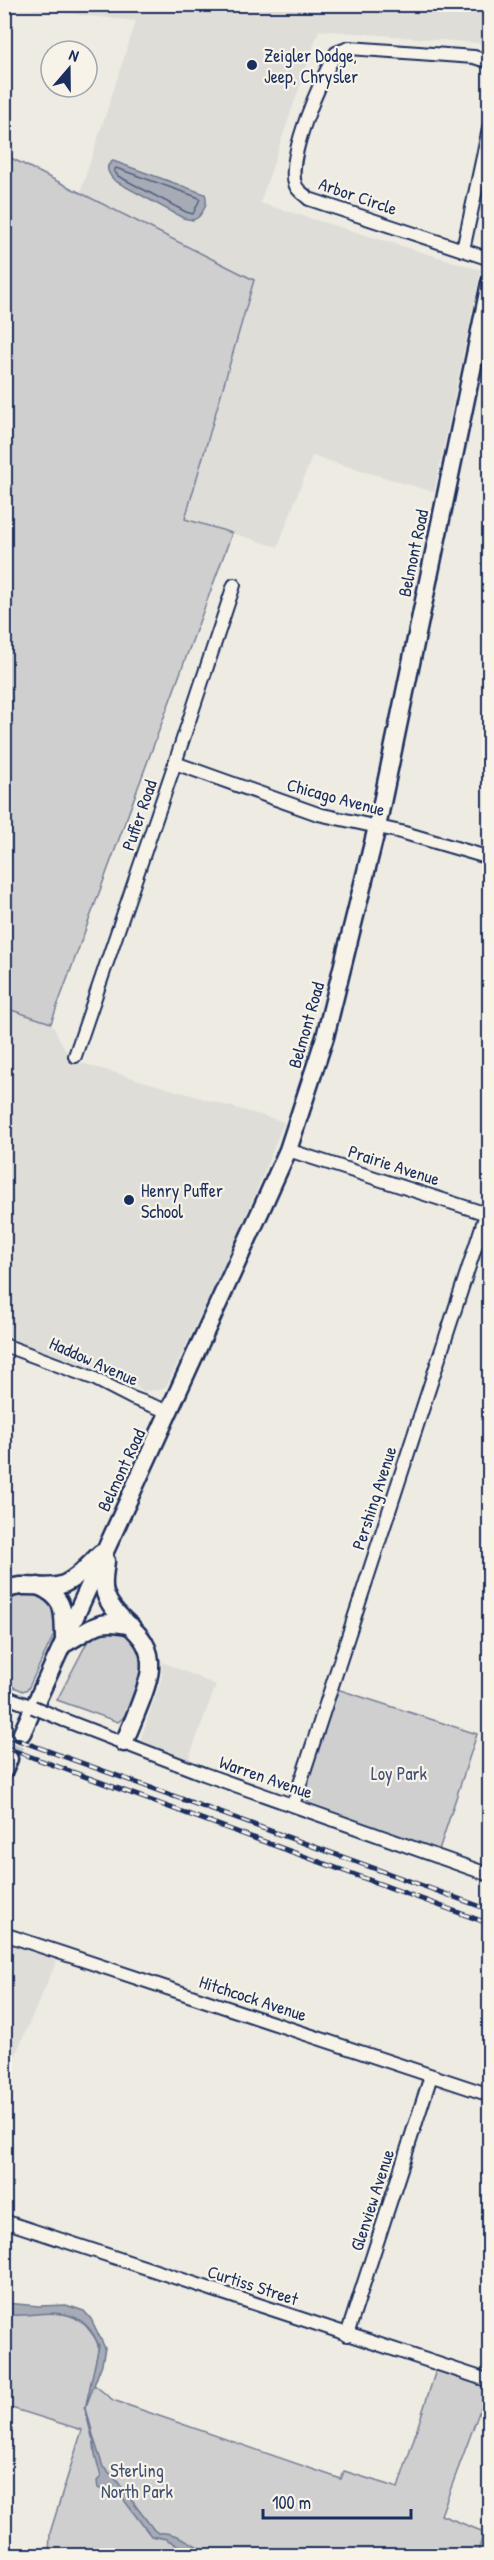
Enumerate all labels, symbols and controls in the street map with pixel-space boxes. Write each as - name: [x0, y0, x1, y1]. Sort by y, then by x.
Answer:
- north arrow: [39, 39, 99, 99]
- text: N: [66, 43, 82, 67]
- place label: Zeigler Dodge, Jeep, Chrysler: [264, 43, 358, 89]
- marker: Zeigler Dodge, Jeep, Chrysler: [245, 58, 259, 72]
- street label: Arbor Circle: [316, 171, 400, 221]
- street label: Belmont Road: [392, 507, 434, 599]
- street label: Chicago Avenue: [284, 772, 388, 822]
- street label: Puffer Road: [115, 776, 163, 854]
- street label: Belmont Road: [282, 979, 330, 1071]
- street label: Prairie Avenue: [345, 1138, 443, 1192]
- place label: Henry Puffer School: [141, 1178, 223, 1224]
- marker: Henry Puffer School: [122, 1193, 136, 1207]
- street label: Haddow Avenue: [46, 1330, 142, 1392]
- street label: Belmont Road: [91, 1425, 151, 1515]
- street label: Pershing Avenue: [346, 1443, 402, 1553]
- street label: Warren Avenue: [216, 1749, 316, 1805]
- park label: Loy Park: [371, 1761, 427, 1786]
- street label: Hitchcock Avenue: [196, 1969, 310, 2027]
- street label: Glenview Avenue: [344, 2146, 400, 2254]
- street label: Curtiss Street: [204, 2259, 302, 2312]
- park label: Sterling North Park: [101, 2458, 173, 2504]
- scale bar: [263, 2482, 412, 2520]
- text: 100 m: [272, 2490, 311, 2515]

